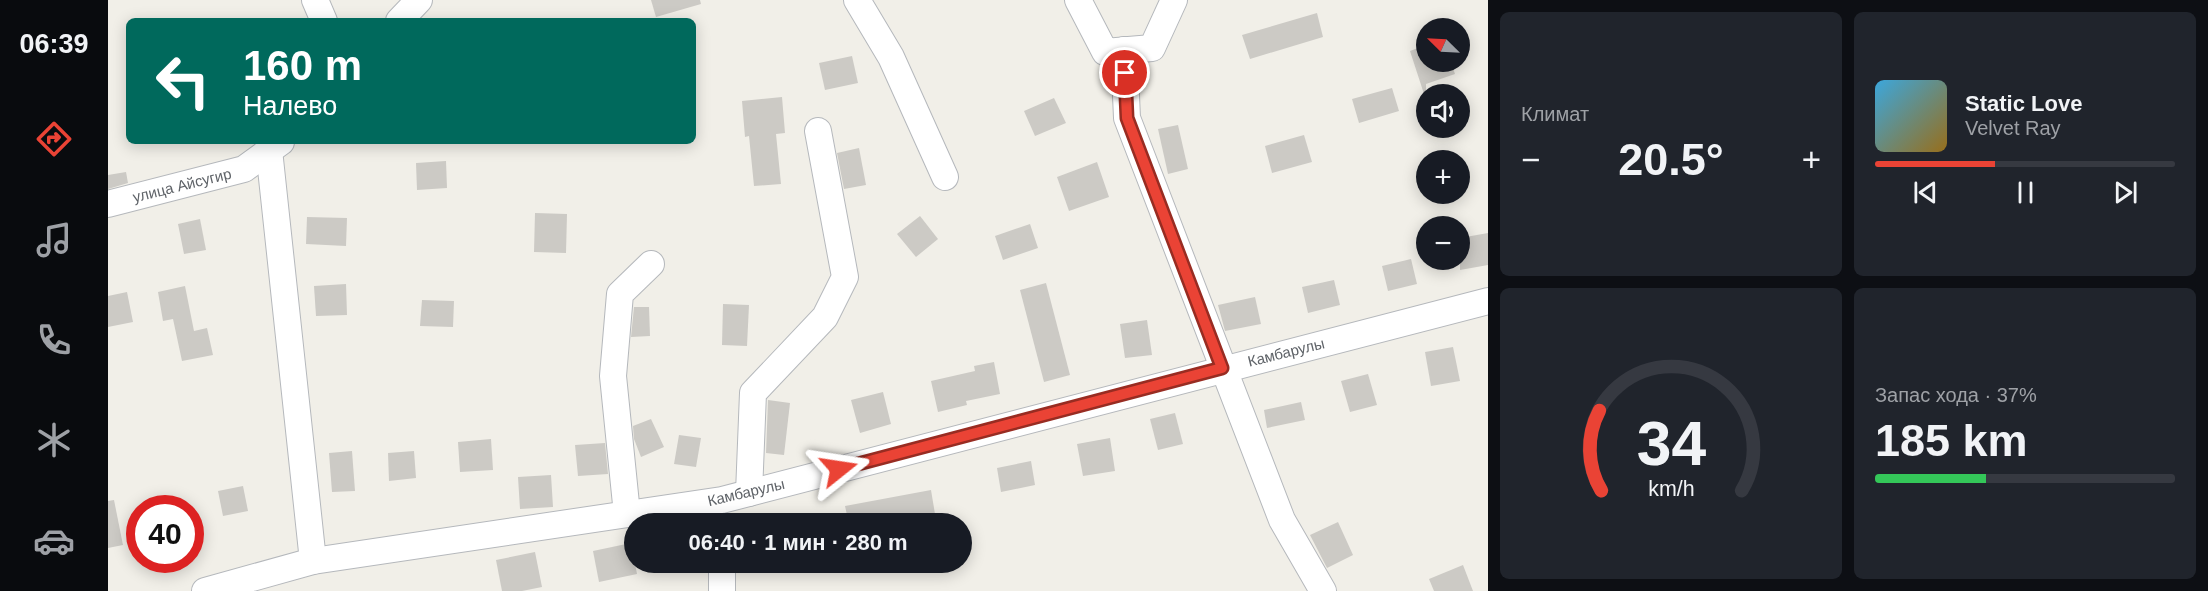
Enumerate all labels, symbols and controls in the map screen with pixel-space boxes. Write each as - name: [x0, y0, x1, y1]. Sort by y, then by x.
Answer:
- north arrow: [1416, 18, 1470, 72]
- map controls: [1416, 18, 1470, 270]
- text: 06:39: [19, 29, 89, 59]
- icon: left: [144, 42, 222, 120]
- text: 160 m: [243, 42, 362, 89]
- pin: [1099, 47, 1150, 98]
- icon: arrive: [1108, 56, 1141, 89]
- button: sound: [1416, 84, 1470, 138]
- text: Налево: [243, 91, 337, 121]
- text: Static Love: [1965, 91, 2082, 116]
- text: Климат: [1521, 103, 1589, 125]
- text: Velvet Ray: [1965, 117, 2061, 139]
- icon: directions: [33, 118, 75, 160]
- text: 20.5°: [1618, 134, 1724, 185]
- text: −: [1521, 141, 1540, 178]
- text: +: [1802, 141, 1821, 178]
- button: +: [1416, 150, 1470, 204]
- street label: улица Айсугир: [131, 165, 233, 205]
- icon: previous: [1909, 176, 1942, 209]
- icon: pause: [2009, 176, 2042, 209]
- icon: next: [2109, 176, 2142, 209]
- button: −: [1416, 216, 1470, 270]
- icon: music: [33, 219, 75, 261]
- icon: phone: [33, 319, 75, 361]
- street label: Камбарулы: [1246, 334, 1326, 370]
- text: Запас хода · 37%: [1875, 384, 2037, 406]
- text: 34: [1636, 409, 1706, 478]
- text: 185 km: [1875, 415, 2028, 466]
- icon: climate: [33, 419, 75, 461]
- position arrow: [807, 437, 871, 501]
- street label: Камбарулы: [706, 475, 786, 509]
- text: km/h: [1648, 477, 1694, 501]
- speed limit sign: 40: [126, 495, 204, 573]
- icon: car: [33, 520, 75, 562]
- text: 06:40 · 1 мин · 280 m: [688, 530, 908, 555]

